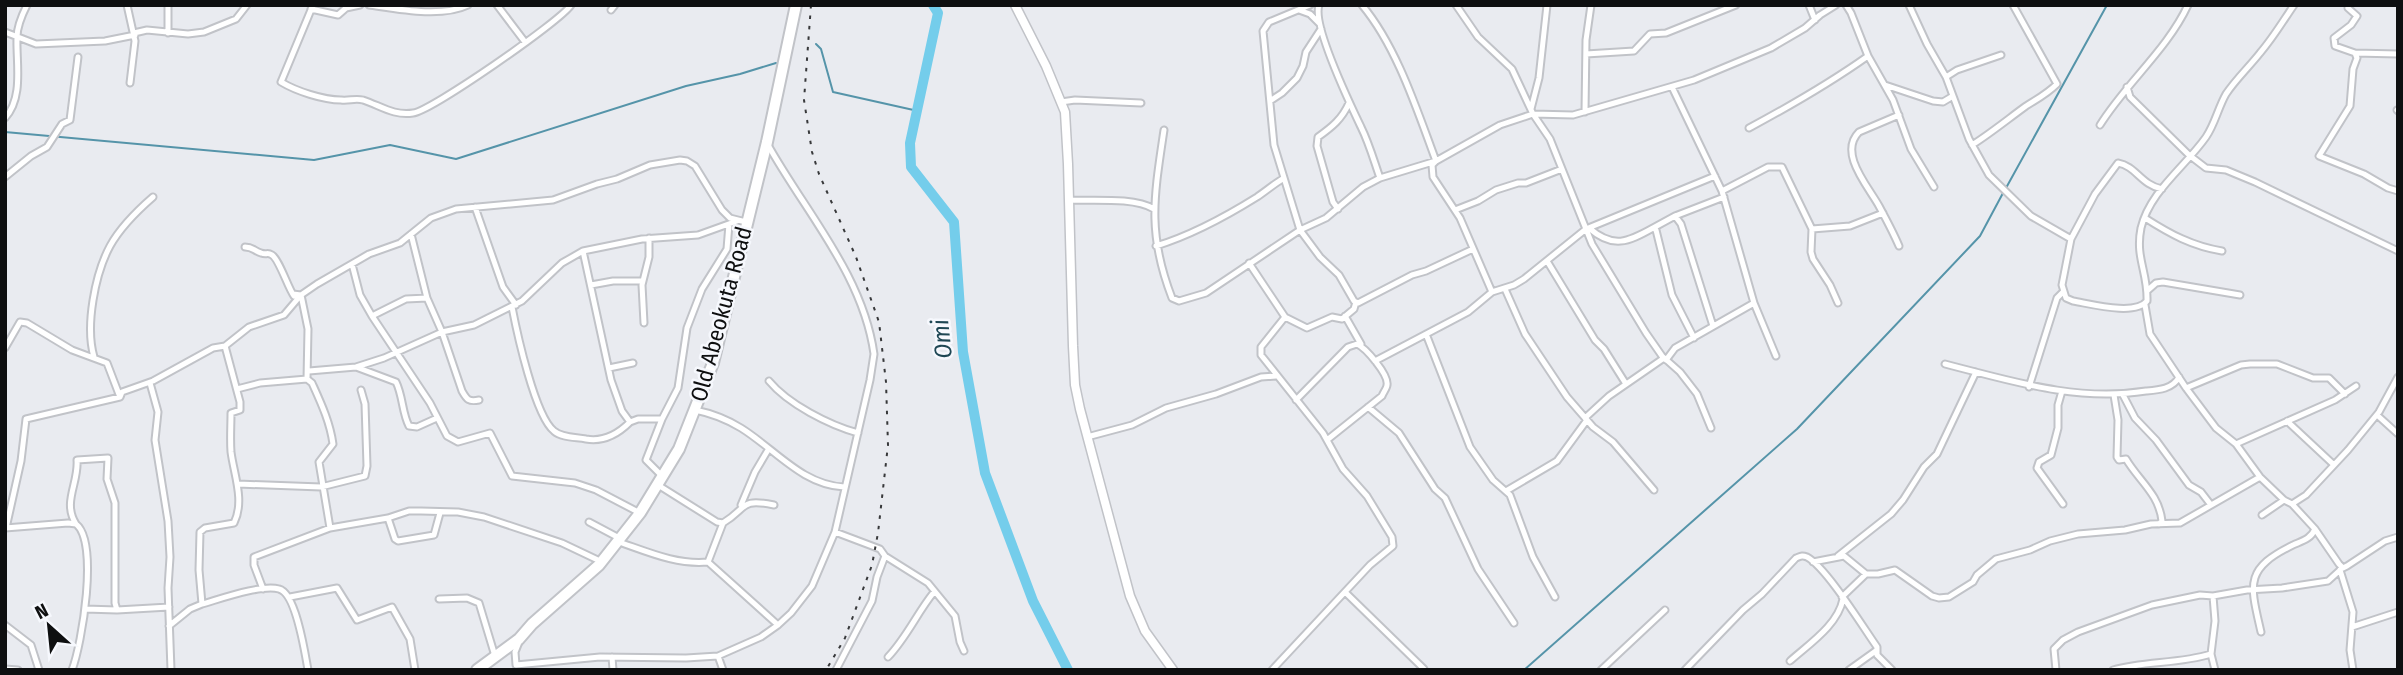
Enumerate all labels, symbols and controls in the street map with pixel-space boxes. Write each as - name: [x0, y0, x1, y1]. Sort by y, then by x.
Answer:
- street label: Old Abeokuta Road: [684, 223, 758, 405]
- water label: Omi: [926, 318, 958, 360]
- north arrow: [14, 591, 84, 661]
- text: N: [31, 598, 52, 624]

